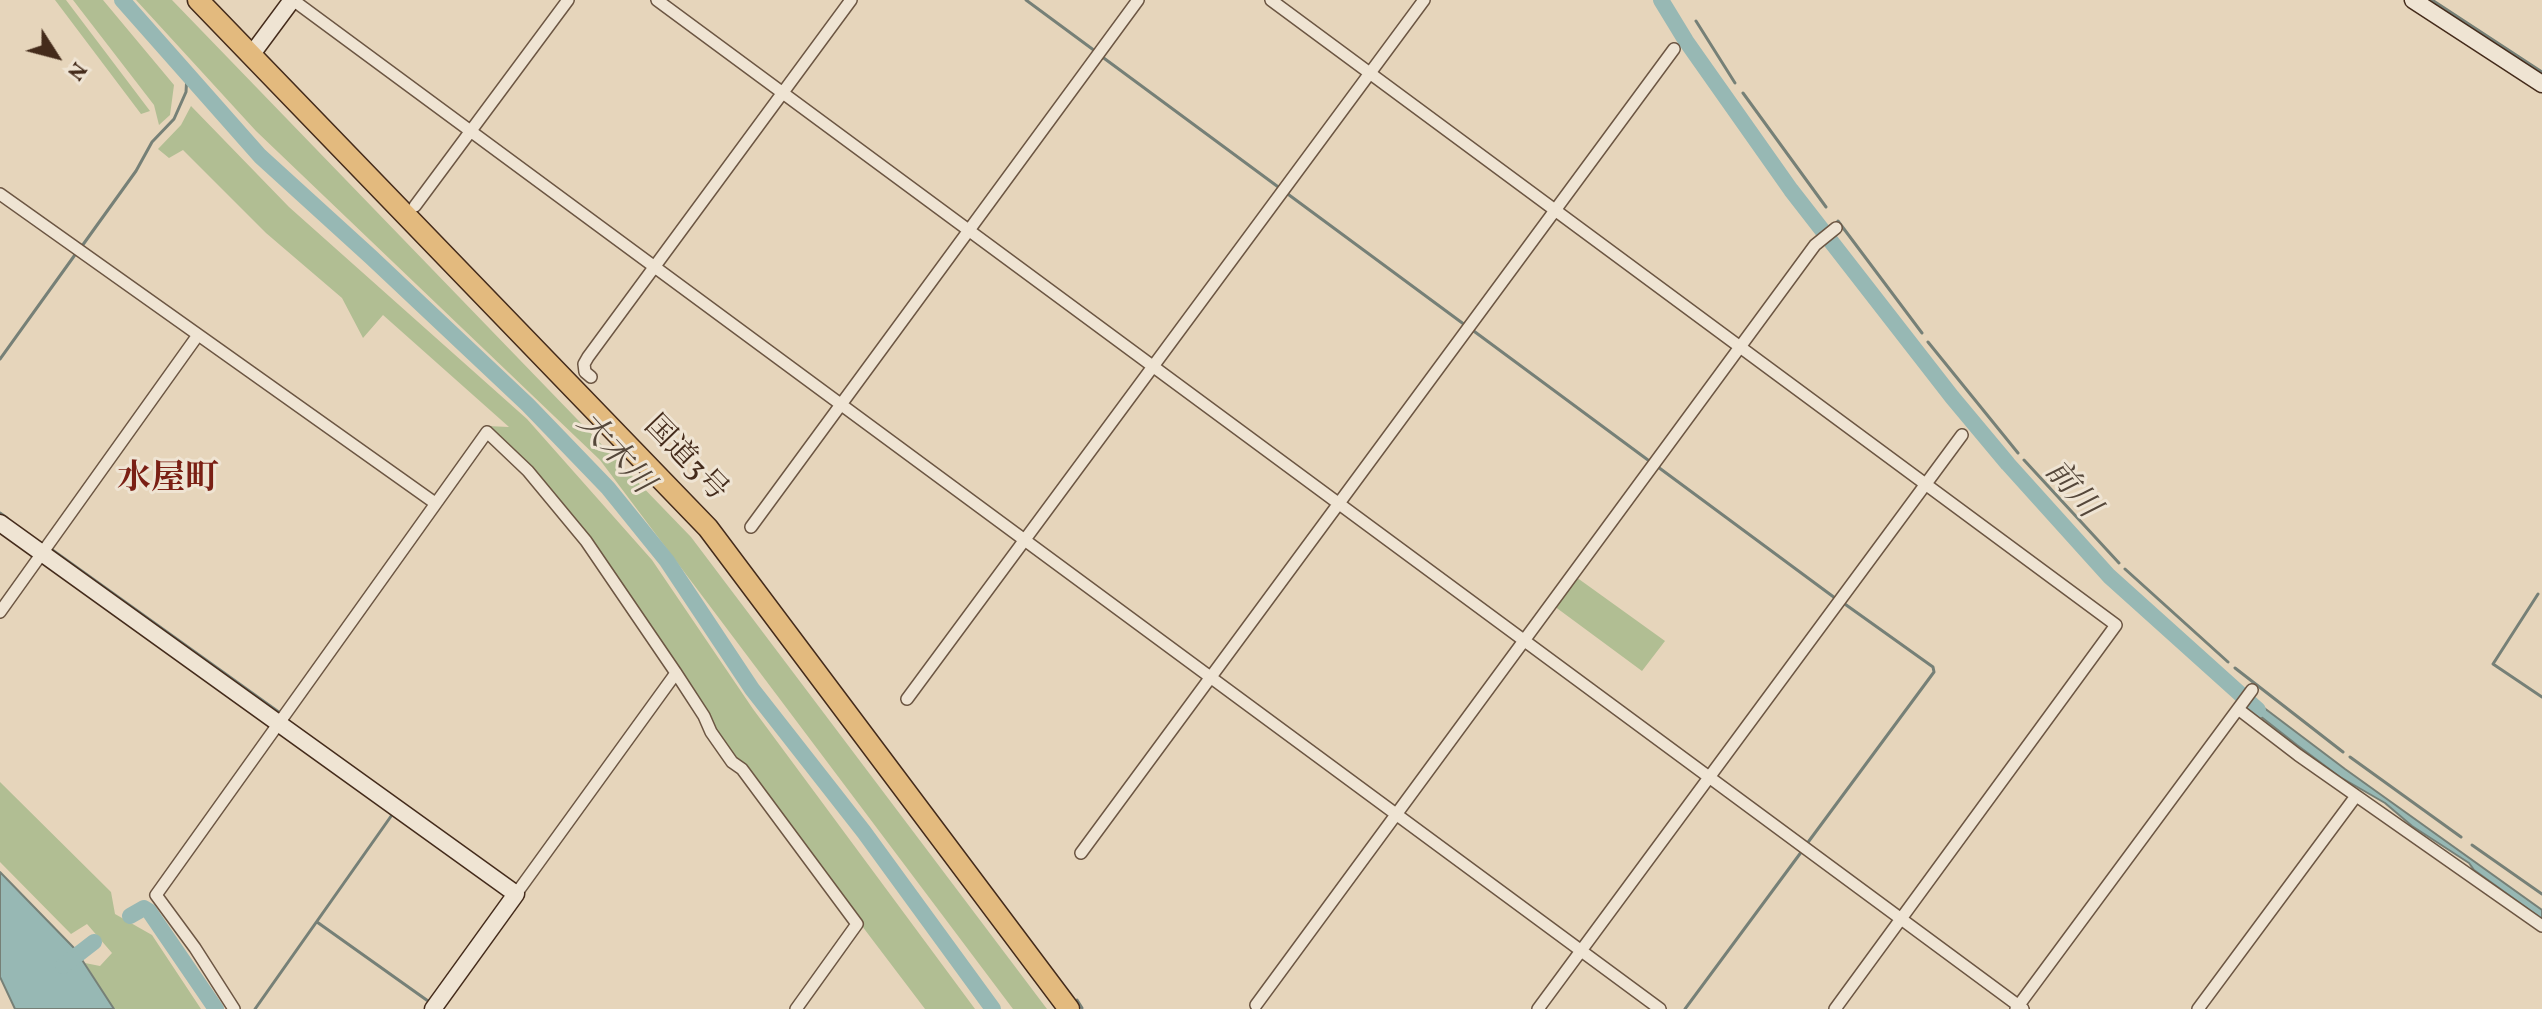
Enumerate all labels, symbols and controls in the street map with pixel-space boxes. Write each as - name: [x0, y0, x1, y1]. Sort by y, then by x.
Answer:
- north arrow: [16, 16, 96, 96]
- text: N: [59, 55, 93, 86]
- water label: 大木川: [567, 406, 659, 504]
- street label: 国道3号: [634, 410, 734, 510]
- water label: 前川: [2035, 454, 2105, 528]
- district label: 水屋町: [117, 462, 219, 502]

